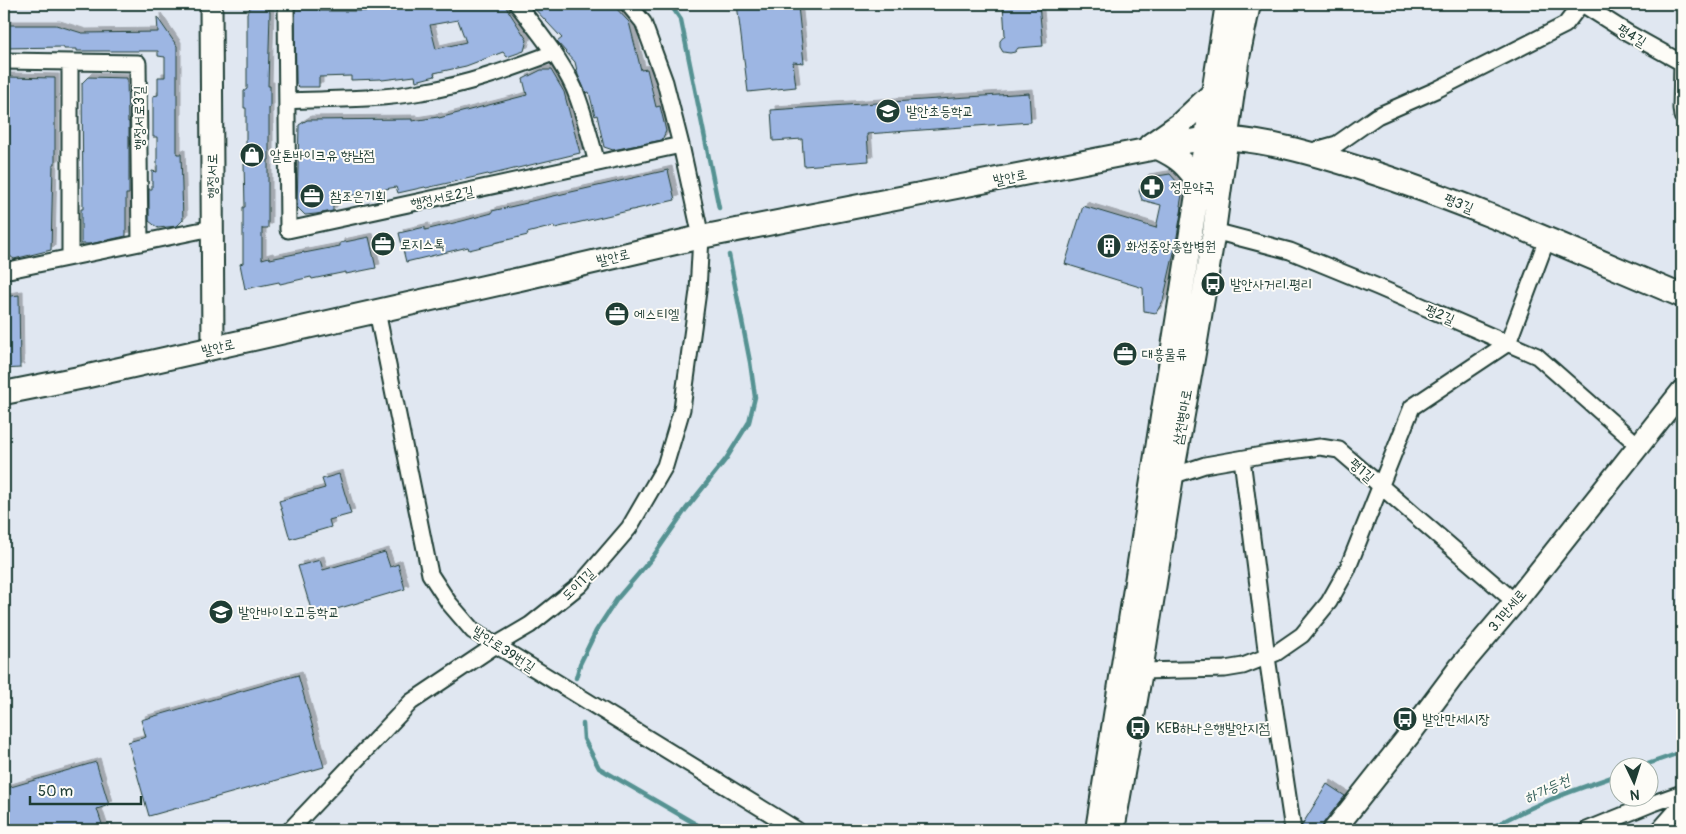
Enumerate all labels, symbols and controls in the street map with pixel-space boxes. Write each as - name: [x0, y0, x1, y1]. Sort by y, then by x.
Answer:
- street label: 평4길: [1614, 20, 1650, 51]
- street label: 행정서로3길: [131, 85, 148, 150]
- school or university icon: 발안초등학교: [875, 98, 901, 124]
- place label: 발안초등학교: [906, 103, 974, 120]
- shop icon: 알톤바이크유 향남점: [239, 142, 265, 168]
- place label: 알톤바이크유 향남점: [270, 147, 374, 164]
- street label: 행정서로: [204, 153, 221, 199]
- street label: 발안로: [992, 166, 1028, 189]
- pharmacy icon: 정문약국: [1139, 174, 1165, 200]
- place label: 정문약국: [1170, 179, 1215, 196]
- street label: 행정서로2길: [409, 182, 476, 212]
- office icon: 참조은기획: [299, 183, 325, 209]
- place label: 참조은기획: [330, 188, 386, 205]
- street label: 평3길: [1442, 190, 1477, 217]
- office icon: 로지스톡: [370, 231, 396, 257]
- building icon: 화성중앙종합병원: [1096, 233, 1122, 259]
- place label: 로지스톡: [400, 236, 445, 253]
- place label: 화성중앙종합병원: [1126, 238, 1216, 255]
- street label: 발안로: [595, 245, 631, 270]
- bus stop icon: 발안사거리.평리: [1200, 271, 1226, 297]
- place label: 발안사거리.평리: [1230, 276, 1312, 293]
- office icon: 에스티엘: [604, 301, 630, 327]
- street label: 평2길: [1423, 301, 1458, 329]
- place label: 에스티엘: [634, 306, 680, 323]
- street label: 발안로: [200, 335, 236, 360]
- office icon: 대흥물류: [1112, 341, 1138, 367]
- place label: 대흥물류: [1142, 346, 1187, 363]
- street label: 삼천병마로: [1169, 388, 1196, 446]
- street label: 평1길: [1346, 455, 1378, 486]
- street label: 도이1길: [558, 564, 599, 604]
- street label: 3.1만세로: [1485, 586, 1530, 635]
- school or university icon: 발안바이오고등학교: [208, 599, 234, 625]
- place label: 발안바이오고등학교: [238, 604, 339, 621]
- street label: 발안로39번길: [469, 623, 539, 676]
- bus stop icon: 발안만세시장: [1392, 706, 1418, 732]
- place label: 발안만세시장: [1422, 711, 1490, 728]
- bus stop icon: KEB하나은행발안지점: [1125, 715, 1151, 741]
- place label: KEB하나은행발안지점: [1156, 720, 1270, 737]
- north arrow: [1608, 756, 1658, 806]
- water label: 하가등천: [1521, 770, 1575, 808]
- scale bar: [30, 774, 141, 806]
- text: 50 m: [38, 782, 73, 801]
- text: N: [1630, 786, 1640, 803]

